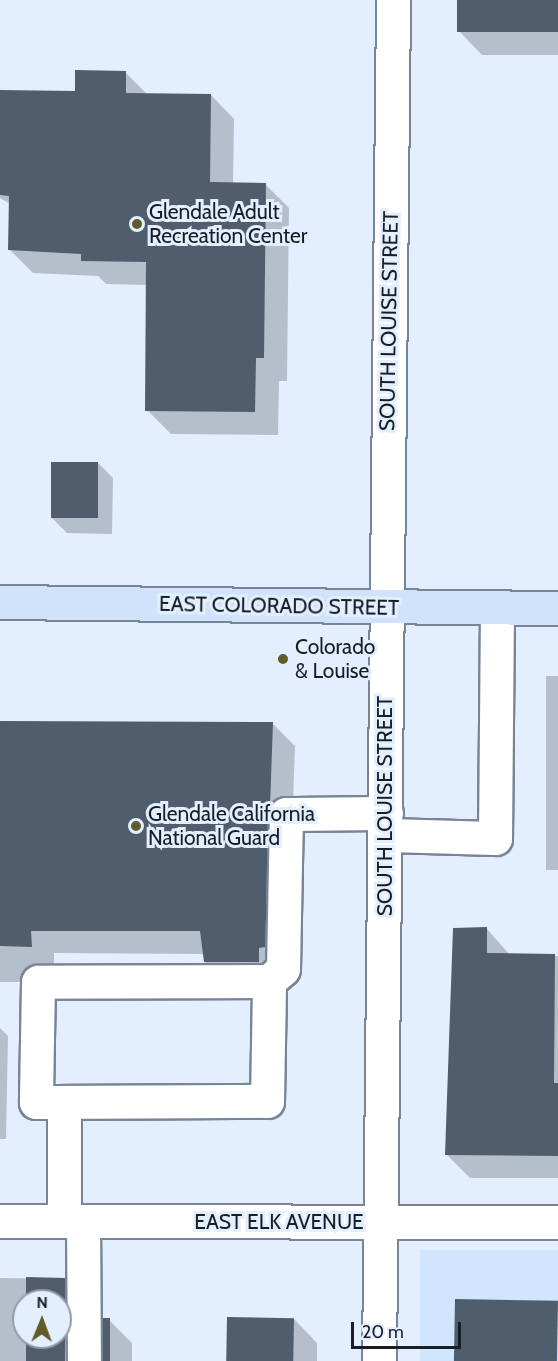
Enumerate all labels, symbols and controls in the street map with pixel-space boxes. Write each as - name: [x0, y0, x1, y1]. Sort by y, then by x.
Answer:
- place label: Glendale Adult Recreation Center: [149, 199, 307, 249]
- street label: SOUTH LOUISE STREET: [374, 211, 404, 431]
- marker: Glendale Adult Recreation Center: [130, 217, 144, 231]
- street label: EAST COLORADO STREET: [159, 591, 399, 621]
- place label: Colorado & Louise: [295, 634, 375, 684]
- marker: Colorado & Louise: [276, 652, 290, 666]
- street label: SOUTH LOUISE STREET: [372, 696, 398, 916]
- place label: Glendale California National Guard: [148, 801, 315, 851]
- marker: Glendale California National Guard: [129, 819, 143, 833]
- street label: EAST ELK AVENUE: [194, 1209, 364, 1235]
- north arrow: [12, 1289, 72, 1349]
- text: N: [36, 1293, 48, 1312]
- scale bar: [354, 1310, 464, 1348]
- text: 20 m: [362, 1321, 404, 1343]

